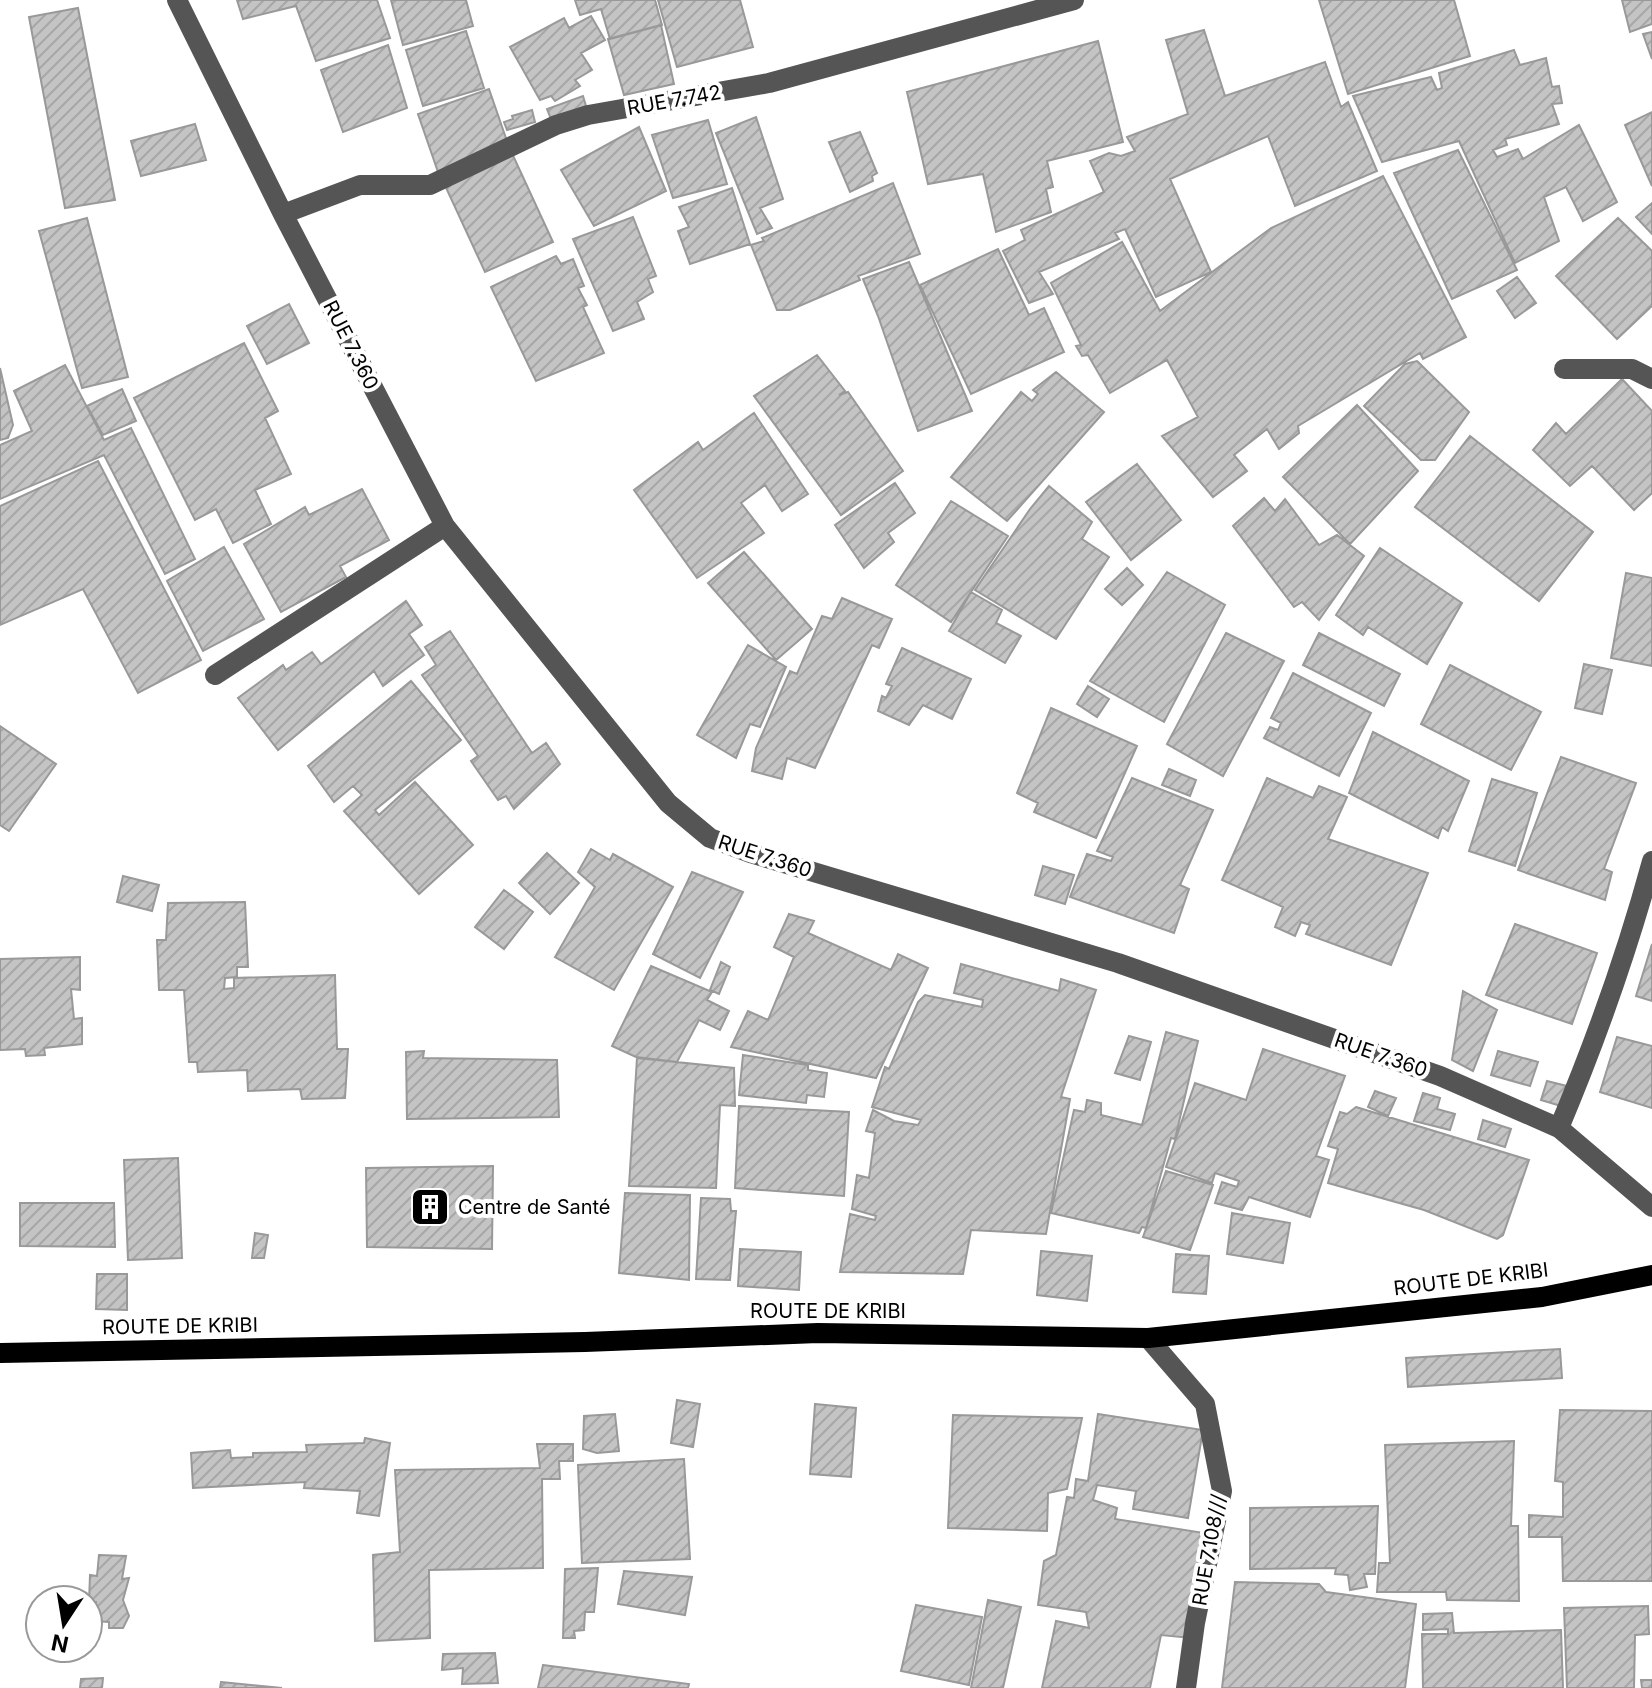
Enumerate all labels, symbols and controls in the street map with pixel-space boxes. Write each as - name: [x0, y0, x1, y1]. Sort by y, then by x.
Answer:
- street label: RUE 7.742: [625, 80, 723, 120]
- street label: RUE 7.360: [318, 296, 384, 394]
- street label: RUE 7.360: [715, 830, 815, 882]
- street label: RUE 7.360: [1331, 1028, 1431, 1082]
- building icon: Centre de Santé: [409, 1186, 451, 1228]
- place label: Centre de Santé: [458, 1195, 611, 1219]
- street label: ROUTE DE KRIBI: [1392, 1258, 1550, 1300]
- street label: ROUTE DE KRIBI: [750, 1299, 906, 1323]
- street label: ROUTE DE KRIBI: [102, 1313, 258, 1339]
- street label: RUE 7.108///: [1187, 1492, 1231, 1608]
- north arrow: [24, 1584, 104, 1664]
- text: N: [49, 1629, 71, 1658]

